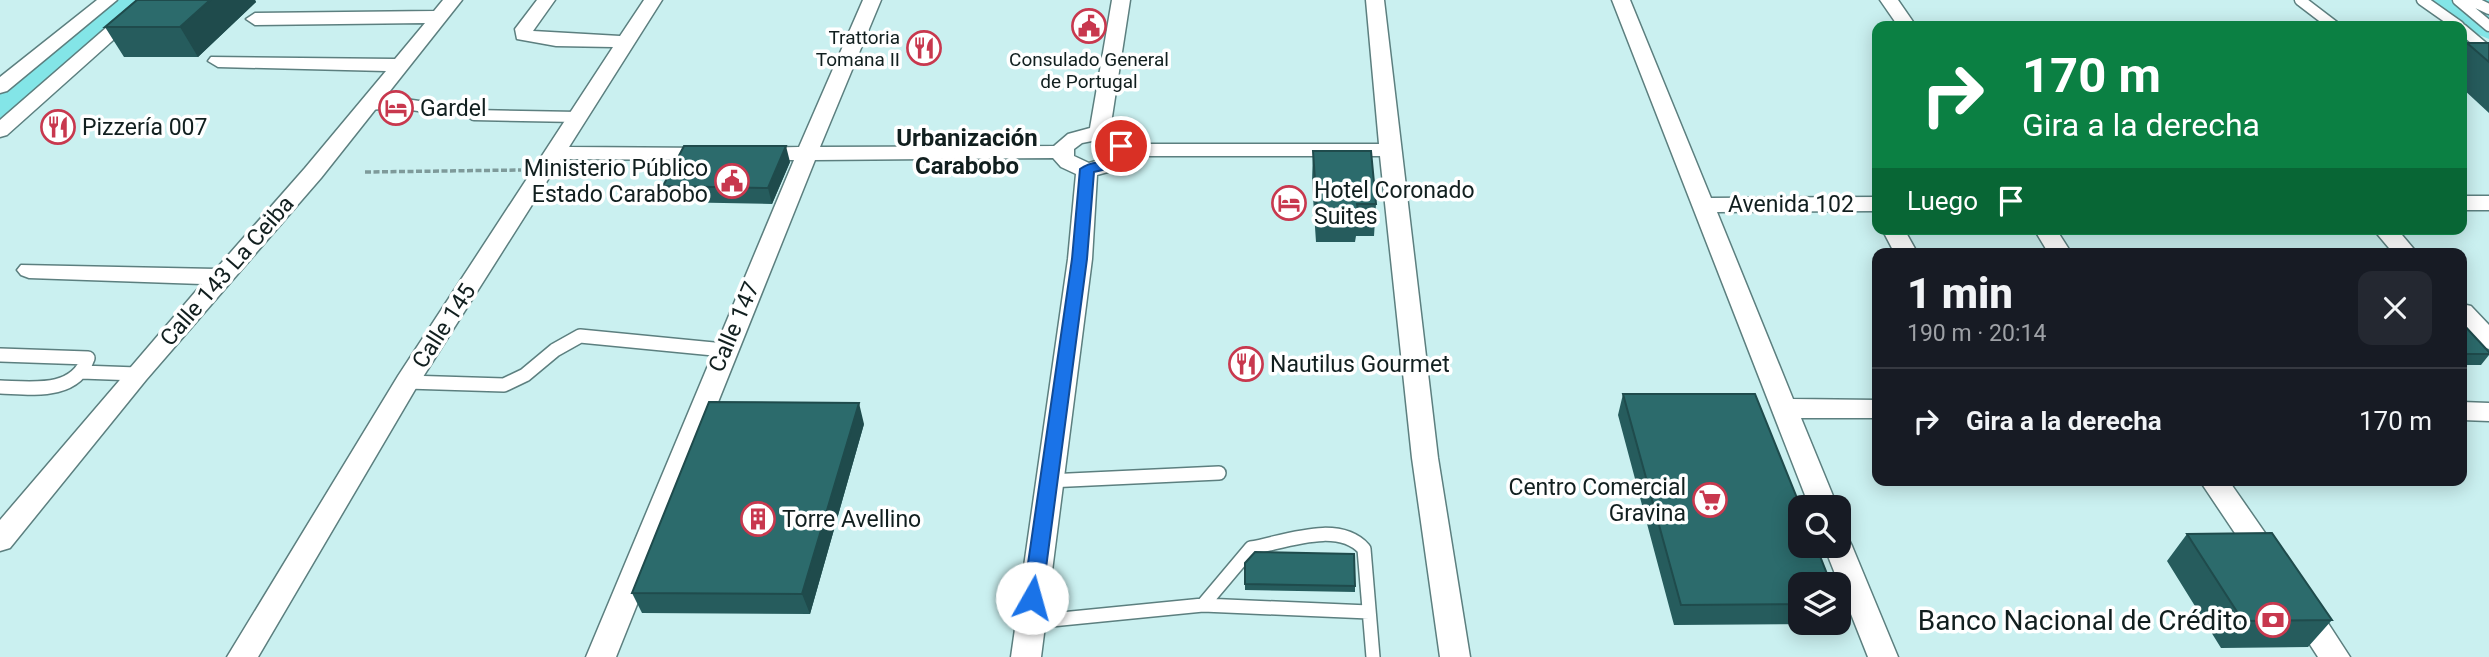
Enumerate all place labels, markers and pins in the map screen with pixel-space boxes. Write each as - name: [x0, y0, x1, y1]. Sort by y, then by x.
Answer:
- public building icon: Consulado General de Portugal: [1070, 7, 1108, 45]
- place label: Trattoria Tomana II: [816, 26, 900, 71]
- restaurant icon: Trattoria Tomana II: [905, 29, 943, 67]
- place label: Consulado General de Portugal: [1009, 48, 1169, 93]
- hotel icon: Gardel: [377, 89, 415, 127]
- place label: Gardel: [420, 95, 487, 122]
- restaurant icon: Pizzería 007: [39, 108, 77, 146]
- place label: Pizzería 007: [82, 114, 207, 141]
- pin: [1091, 116, 1151, 176]
- place label: Ministerio Público Estado Carabobo: [524, 155, 708, 208]
- public building icon: Ministerio Público Estado Carabobo: [713, 162, 751, 200]
- place label: Hotel Coronado Suites: [1314, 177, 1475, 230]
- hotel icon: Hotel Coronado Suites: [1270, 184, 1308, 222]
- restaurant icon: Nautilus Gourmet: [1227, 345, 1265, 383]
- place label: Nautilus Gourmet: [1270, 351, 1450, 378]
- place label: Centro Comercial Gravina: [1508, 474, 1686, 527]
- supermarket icon: Centro Comercial Gravina: [1691, 481, 1729, 519]
- building icon: Torre Avellino: [739, 500, 777, 538]
- place label: Torre Avellino: [782, 506, 921, 533]
- bank icon: Banco Nacional de Crédito: [2254, 601, 2292, 639]
- place label: Banco Nacional de Crédito: [1918, 604, 2248, 637]

